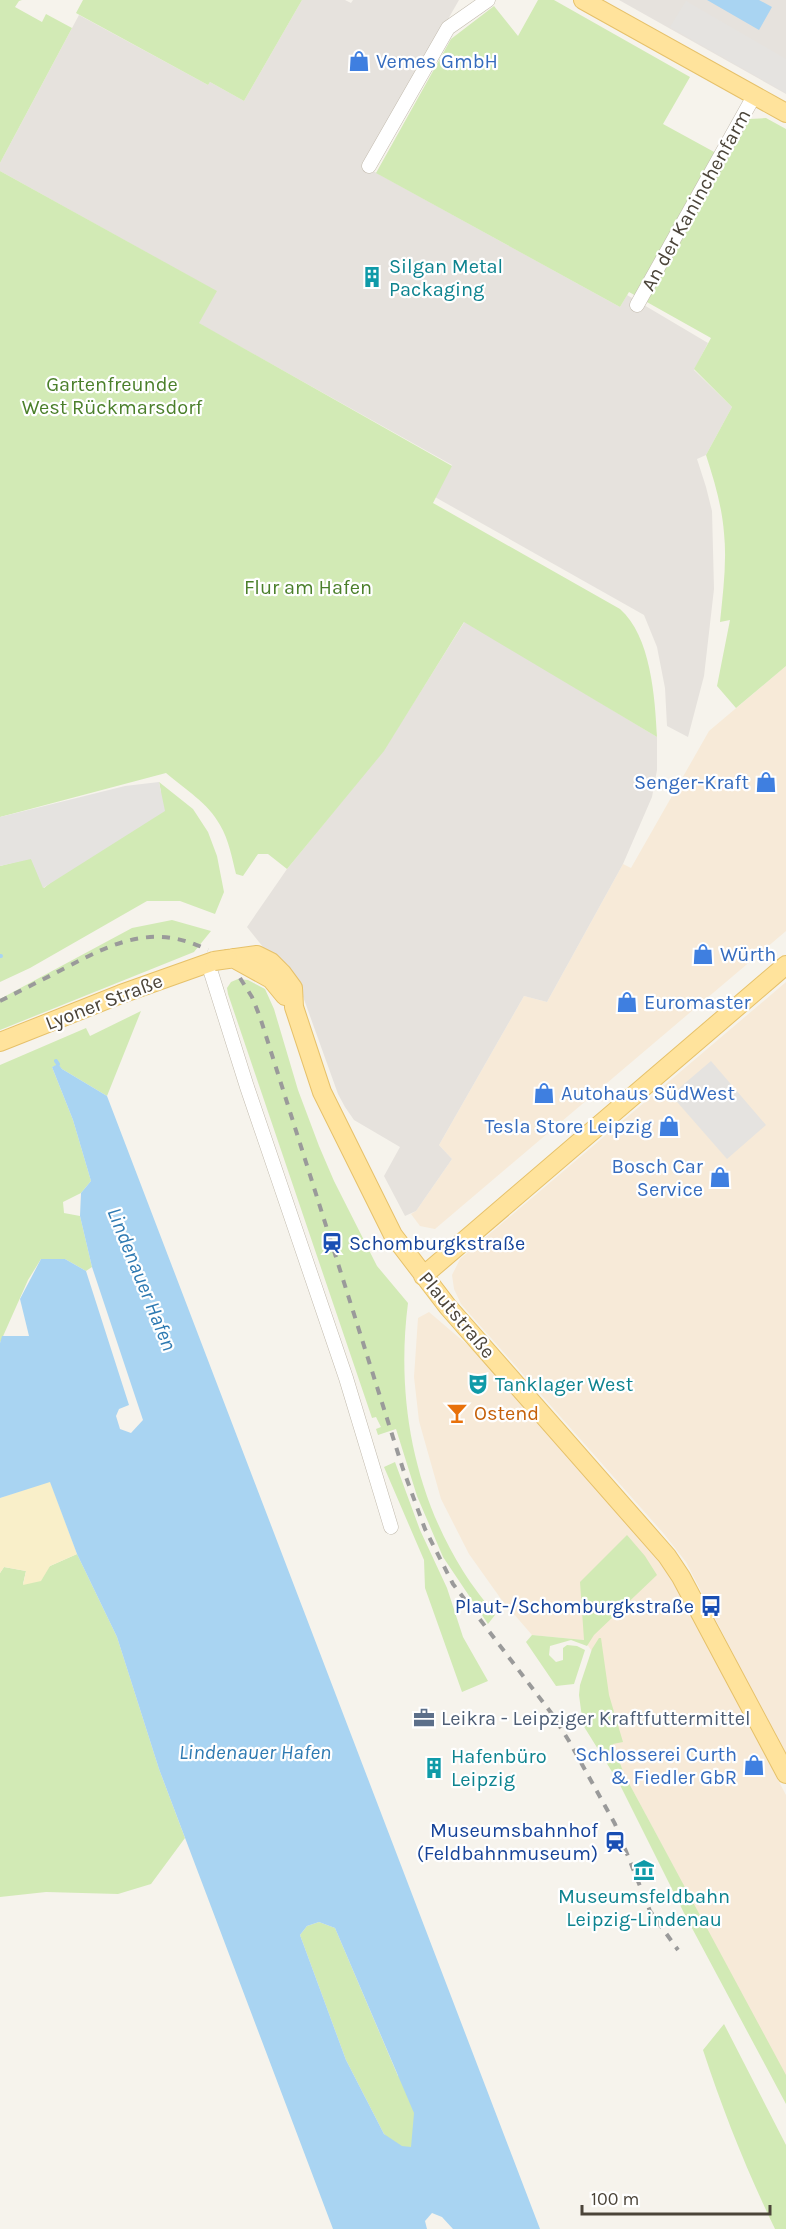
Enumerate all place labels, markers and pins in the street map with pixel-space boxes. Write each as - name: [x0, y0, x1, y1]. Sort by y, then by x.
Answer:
- shop icon: Vemes GmbH: [347, 49, 371, 73]
- place label: Vemes GmbH: [376, 50, 498, 73]
- place label: Silgan Metal Packaging: [389, 255, 503, 301]
- building icon: Silgan Metal Packaging: [360, 265, 384, 289]
- shop icon: Senger-Kraft: [754, 770, 778, 794]
- place label: Senger-Kraft: [634, 771, 749, 794]
- shop icon: Würth: [691, 942, 715, 966]
- place label: Würth: [720, 943, 776, 966]
- shop icon: Euromaster: [615, 990, 639, 1014]
- place label: Euromaster: [644, 991, 752, 1014]
- shop icon: Autohaus SüdWest: [532, 1081, 556, 1105]
- place label: Autohaus SüdWest: [561, 1082, 736, 1105]
- shop icon: Tesla Store Leipzig: [657, 1114, 681, 1138]
- place label: Tesla Store Leipzig: [485, 1115, 652, 1138]
- place label: Bosch Car Service: [611, 1155, 704, 1201]
- shop icon: Bosch Car Service: [708, 1165, 732, 1189]
- station icon: Schomburgkstraße: [320, 1231, 344, 1255]
- place label: Schomburgkstraße: [349, 1232, 525, 1255]
- theatre icon: Tanklager West: [466, 1372, 490, 1396]
- place label: Tanklager West: [495, 1373, 634, 1396]
- bar icon: Ostend: [445, 1401, 469, 1425]
- place label: Ostend: [474, 1402, 539, 1425]
- bus stop icon: Plaut-/Schomburgkstraße: [699, 1594, 723, 1618]
- place label: Plaut-/Schomburgkstraße: [455, 1595, 694, 1618]
- office icon: Leikra - Leipziger Kraftfuttermittel: [412, 1706, 436, 1730]
- place label: Leikra - Leipziger Kraftfuttermittel: [441, 1707, 751, 1730]
- place label: Schlosserei Curth & Fiedler GbR: [575, 1743, 737, 1789]
- place label: Hafenbüro Leipzig: [451, 1745, 547, 1791]
- shop icon: Schlosserei Curth & Fiedler GbR: [742, 1753, 766, 1777]
- building icon: Hafenbüro Leipzig: [422, 1756, 446, 1780]
- place label: Museumsbahnhof (Feldbahnmuseum): [417, 1819, 598, 1865]
- station icon: Museumsbahnhof (Feldbahnmuseum): [603, 1830, 627, 1854]
- museum icon: Museumsfeldbahn Leipzig-Lindenau: [632, 1858, 656, 1882]
- place label: Museumsfeldbahn Leipzig-Lindenau: [558, 1885, 730, 1931]

